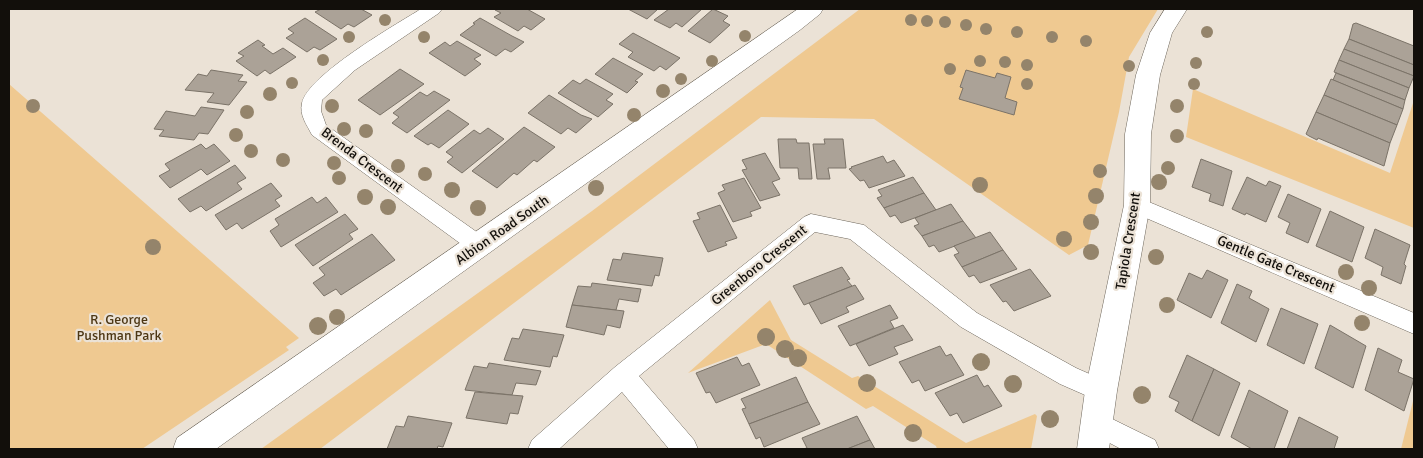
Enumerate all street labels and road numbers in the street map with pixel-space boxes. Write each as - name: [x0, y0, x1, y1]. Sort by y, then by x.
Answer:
- street label: Brenda Crescent: [318, 124, 406, 196]
- street label: Albion Road South: [452, 191, 552, 269]
- street label: Tapiola Crescent: [1112, 191, 1144, 291]
- street label: Greenboro Crescent: [708, 221, 810, 309]
- street label: Gentle Gate Crescent: [1215, 232, 1337, 296]

